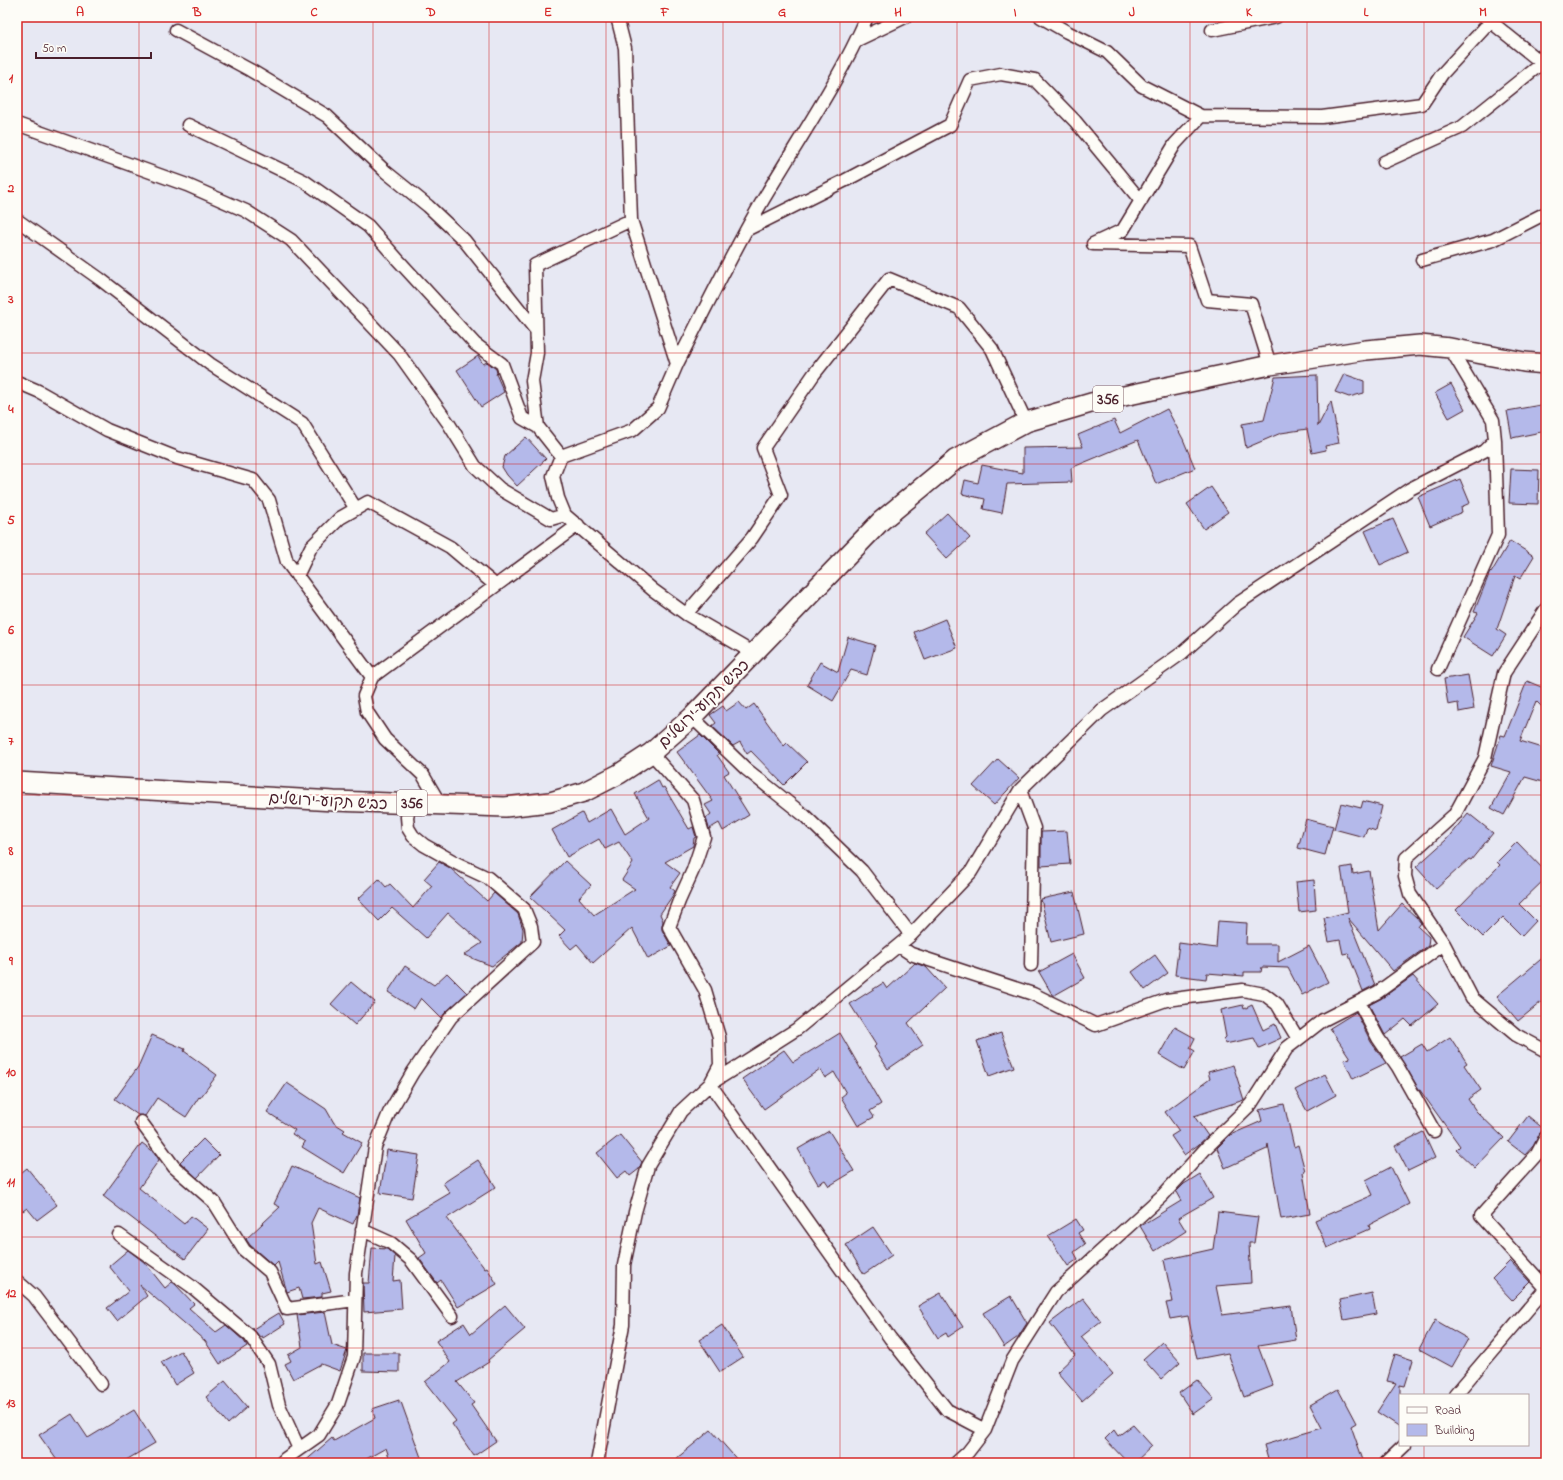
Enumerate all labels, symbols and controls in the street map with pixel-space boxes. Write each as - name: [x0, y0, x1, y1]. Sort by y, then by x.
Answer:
- text: A: [76, 3, 84, 22]
- text: B: [192, 3, 202, 22]
- text: C: [310, 3, 318, 22]
- text: D: [425, 3, 436, 22]
- text: E: [544, 3, 552, 22]
- text: F: [660, 3, 670, 22]
- text: G: [778, 3, 786, 22]
- text: H: [894, 3, 902, 22]
- text: I: [1013, 3, 1017, 22]
- text: J: [1129, 3, 1135, 22]
- text: K: [1246, 3, 1253, 22]
- text: L: [1364, 3, 1370, 22]
- text: M: [1479, 3, 1487, 22]
- scale bar: [36, 34, 151, 60]
- text: 50 m: [42, 40, 66, 58]
- text: 1: [9, 69, 14, 88]
- text: 2: [7, 179, 15, 198]
- text: 3: [7, 290, 14, 309]
- road number: 356: [1093, 386, 1123, 412]
- text: 4: [7, 400, 14, 419]
- text: 5: [7, 511, 15, 530]
- text: 6: [7, 621, 14, 640]
- street label: כביש תקוע–ירושלים: [653, 654, 756, 754]
- text: 7: [8, 732, 14, 751]
- street label: כביש תקוע–ירושלים: [268, 787, 388, 817]
- road number: 356: [397, 790, 427, 816]
- text: 8: [8, 842, 14, 861]
- text: 9: [8, 952, 14, 971]
- text: 10: [6, 1063, 16, 1082]
- text: 11: [7, 1173, 16, 1192]
- text: 12: [6, 1284, 17, 1303]
- text: 13: [6, 1394, 16, 1413]
- legend: [1399, 1394, 1529, 1446]
- text: Road: [1435, 1402, 1461, 1420]
- text: Building: [1434, 1422, 1474, 1441]

